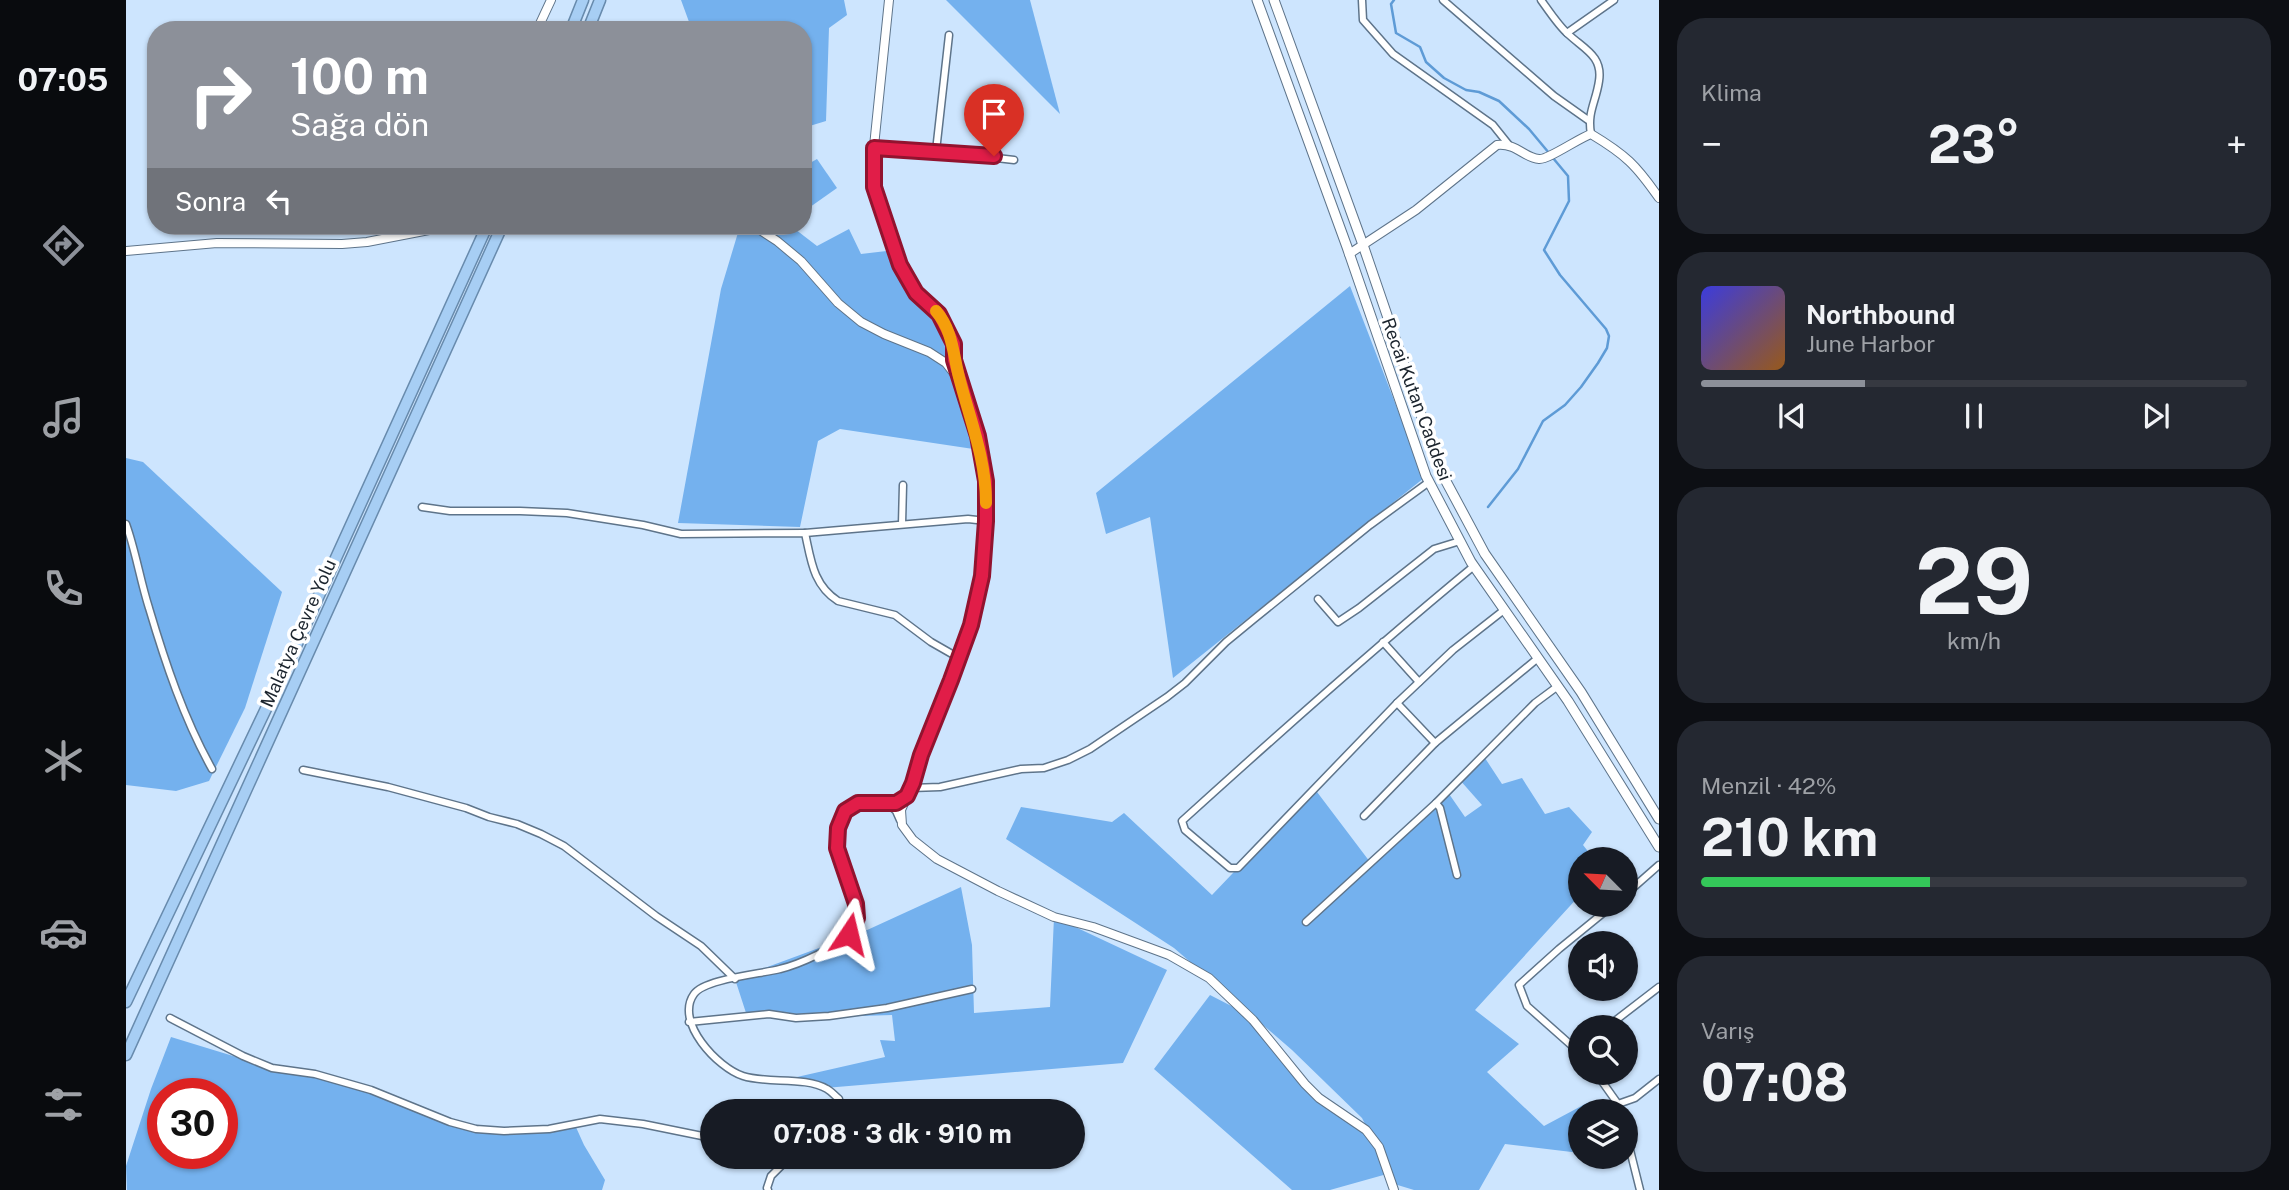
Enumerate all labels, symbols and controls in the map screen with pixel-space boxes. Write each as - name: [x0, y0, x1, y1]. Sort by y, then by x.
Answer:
- text: 100 m: [290, 47, 429, 105]
- icon: right: [175, 49, 266, 140]
- text: 07:05: [18, 61, 108, 98]
- text: Klima: [1701, 79, 1762, 106]
- pin: [964, 84, 1024, 156]
- icon: arrive: [975, 95, 1013, 133]
- text: Sağa dön: [290, 106, 429, 143]
- text: 23°: [1928, 114, 2020, 175]
- text: −: [1701, 122, 1722, 167]
- text: +: [2226, 122, 2247, 167]
- icon: left: [260, 182, 298, 220]
- text: Sonra: [175, 186, 246, 217]
- icon: directions: [39, 221, 88, 270]
- text: Northbound: [1806, 299, 1955, 330]
- street label: Recai Kutan Caddesi: [1378, 315, 1456, 483]
- text: June Harbor: [1806, 330, 1935, 357]
- icon: music: [39, 393, 88, 442]
- icon: previous: [1773, 397, 1811, 435]
- icon: pause: [1955, 397, 1993, 435]
- icon: next: [2137, 397, 2175, 435]
- text: 29: [1915, 528, 2033, 634]
- street label: Malatya Çevre Yolu: [256, 556, 340, 710]
- icon: phone: [39, 564, 88, 613]
- text: km/h: [1947, 627, 2001, 654]
- icon: climate: [39, 736, 88, 785]
- text: Menzil · 42%: [1701, 772, 1836, 799]
- text: 210 km: [1701, 807, 1878, 868]
- north arrow: [1568, 847, 1638, 917]
- map controls: [1568, 847, 1638, 1169]
- position arrow: [812, 897, 886, 971]
- icon: car: [39, 908, 88, 957]
- button: sound: [1568, 931, 1638, 1001]
- button: search: [1568, 1015, 1638, 1085]
- text: Varış: [1701, 1017, 1754, 1044]
- text: 07:08: [1701, 1052, 1848, 1113]
- speed limit sign: 30: [147, 1078, 238, 1169]
- icon: filters: [39, 1080, 88, 1129]
- button: layers: [1568, 1099, 1638, 1169]
- text: 07:08 · 3 dk · 910 m: [773, 1118, 1012, 1149]

